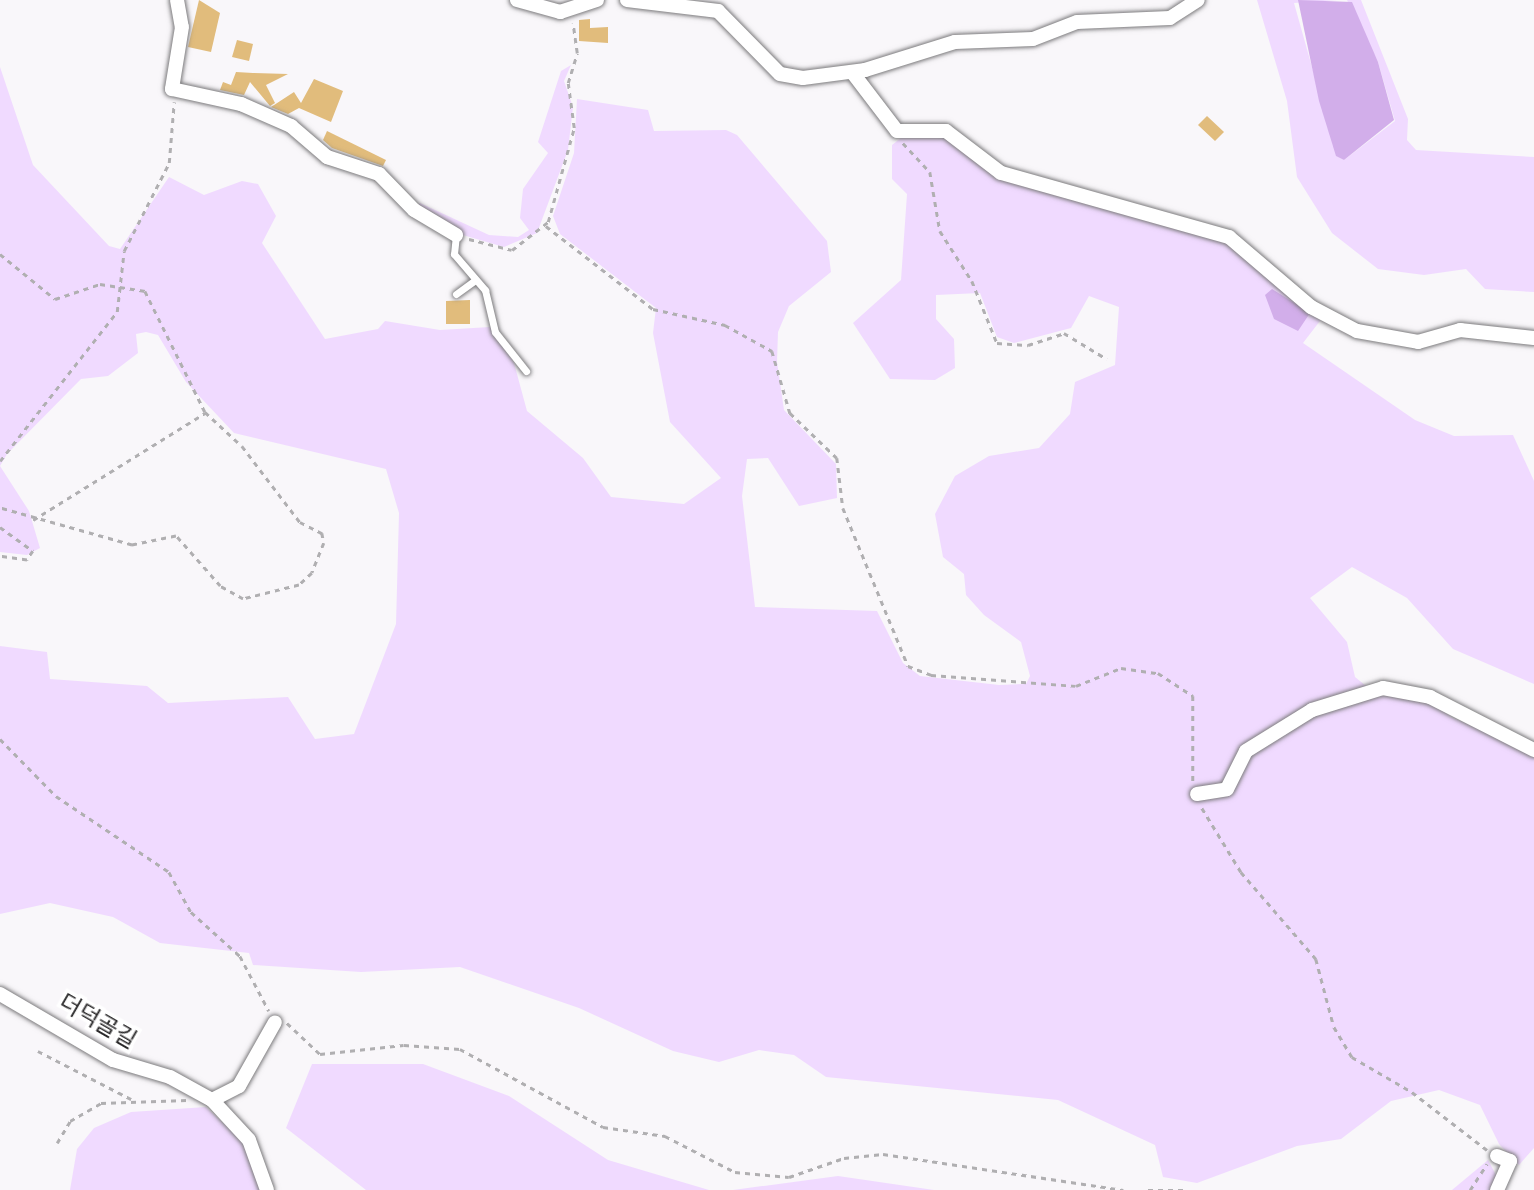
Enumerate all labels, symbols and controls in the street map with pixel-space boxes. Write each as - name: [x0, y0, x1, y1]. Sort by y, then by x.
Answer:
- street label: 더덕골길: [54, 988, 142, 1054]

